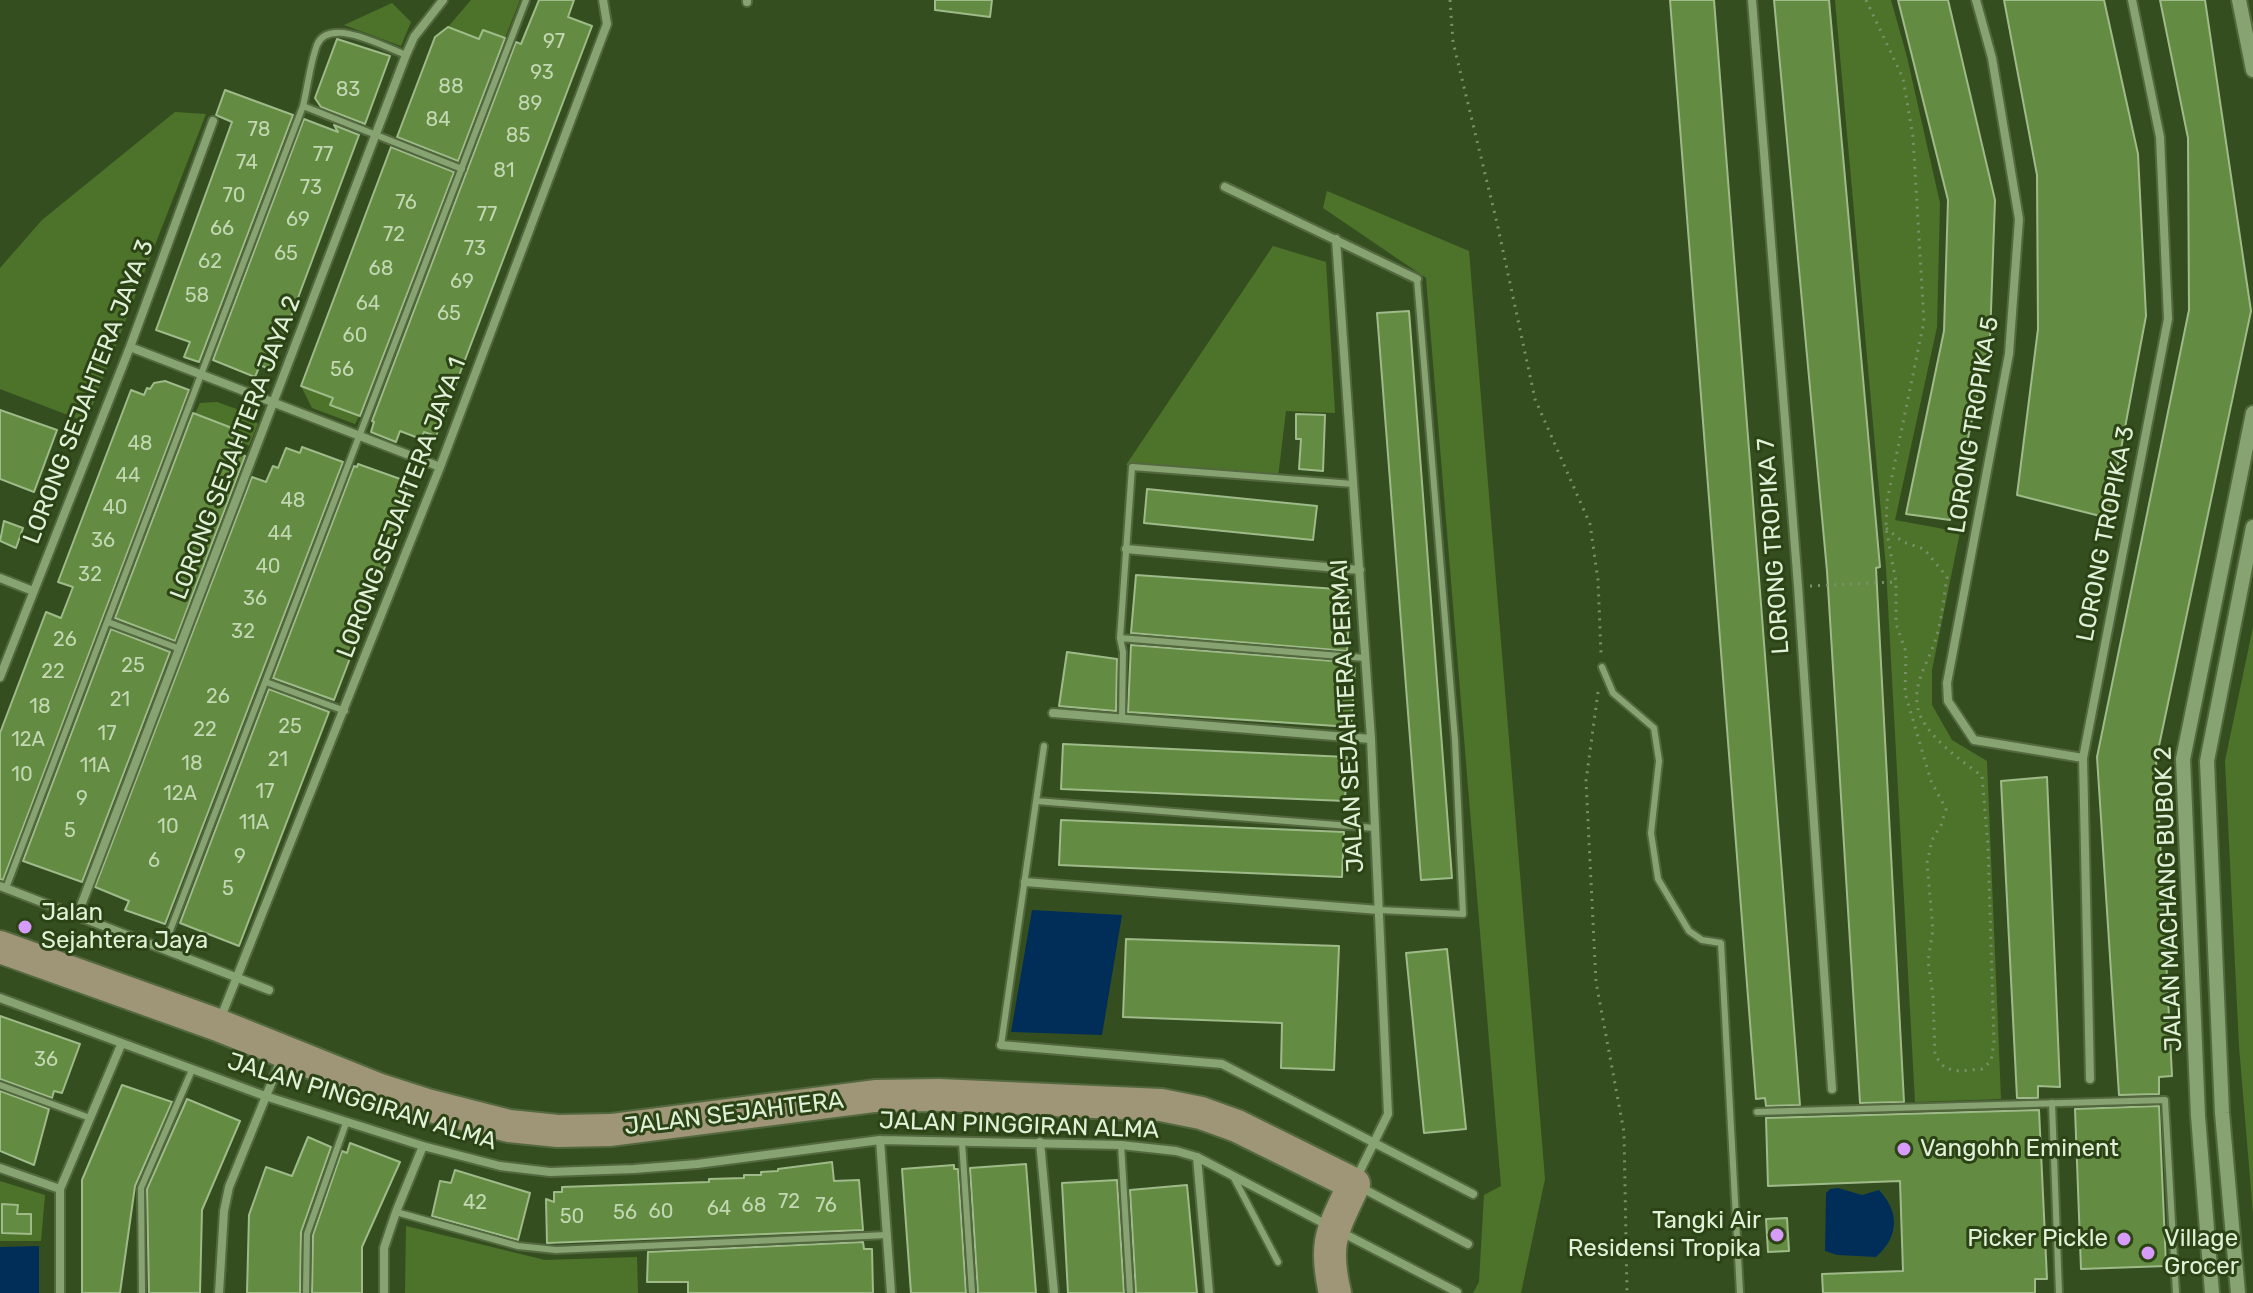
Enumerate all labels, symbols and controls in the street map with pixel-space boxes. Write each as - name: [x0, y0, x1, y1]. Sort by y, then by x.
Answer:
- house number: 97: [543, 30, 565, 54]
- house number: 93: [530, 61, 554, 85]
- house number: 88: [438, 75, 464, 99]
- house number: 83: [336, 78, 360, 102]
- house number: 89: [518, 92, 542, 116]
- house number: 84: [425, 108, 451, 132]
- house number: 78: [248, 118, 270, 142]
- house number: 85: [506, 124, 530, 148]
- house number: 77: [313, 143, 333, 167]
- house number: 74: [236, 151, 258, 175]
- house number: 81: [493, 159, 515, 183]
- house number: 73: [300, 176, 322, 200]
- house number: 70: [223, 184, 245, 208]
- house number: 76: [395, 191, 417, 215]
- house number: 77: [477, 203, 497, 227]
- house number: 69: [286, 208, 310, 232]
- house number: 66: [210, 217, 234, 241]
- house number: 72: [383, 223, 405, 247]
- street label: LORONG SEJAHTERA JAYA 3: [18, 236, 160, 548]
- house number: 73: [464, 237, 486, 261]
- house number: 65: [274, 242, 298, 266]
- house number: 62: [198, 250, 222, 274]
- house number: 68: [369, 257, 393, 281]
- house number: 69: [450, 270, 474, 294]
- house number: 58: [185, 284, 209, 308]
- street label: LORONG SEJAHTERA JAYA 2: [165, 292, 307, 604]
- house number: 64: [356, 292, 380, 316]
- house number: 65: [437, 302, 461, 326]
- street label: LORONG TROPIKA 5: [1943, 315, 2005, 535]
- house number: 60: [343, 324, 367, 348]
- street label: LORONG SEJAHTERA JAYA 1: [331, 354, 473, 662]
- house number: 56: [330, 358, 354, 382]
- street label: LORONG TROPIKA 3: [2071, 424, 2141, 644]
- house number: 48: [127, 432, 153, 456]
- street label: LORONG TROPIKA 7: [1752, 437, 1796, 655]
- house number: 44: [116, 464, 140, 488]
- house number: 48: [280, 489, 306, 513]
- house number: 40: [102, 496, 128, 520]
- house number: 44: [268, 522, 292, 546]
- house number: 36: [91, 529, 115, 553]
- house number: 40: [255, 555, 281, 579]
- street label: JALAN SEJAHTERA PERMAI: [1325, 558, 1371, 874]
- house number: 32: [78, 563, 102, 587]
- house number: 36: [243, 587, 267, 611]
- house number: 32: [231, 620, 255, 644]
- house number: 26: [53, 628, 77, 652]
- house number: 25: [121, 654, 145, 678]
- house number: 22: [41, 660, 65, 684]
- house number: 26: [206, 685, 230, 709]
- house number: 21: [110, 688, 130, 712]
- house number: 18: [29, 695, 51, 719]
- house number: 25: [278, 715, 302, 739]
- house number: 22: [193, 718, 217, 742]
- house number: 17: [98, 722, 116, 746]
- house number: 12A: [11, 728, 45, 752]
- street label: JALAN MACHANG BUBOK 2: [2149, 746, 2189, 1052]
- house number: 21: [268, 748, 288, 772]
- house number: 18: [181, 752, 203, 776]
- house number: 11A: [80, 754, 110, 778]
- house number: 10: [11, 763, 33, 787]
- house number: 17: [256, 780, 274, 804]
- house number: 12A: [163, 782, 197, 806]
- house number: 9: [76, 787, 88, 811]
- house number: 11A: [239, 811, 269, 835]
- house number: 10: [157, 815, 179, 839]
- house number: 5: [64, 819, 76, 843]
- house number: 9: [234, 845, 246, 869]
- house number: 6: [148, 849, 160, 873]
- house number: 5: [222, 877, 234, 901]
- place label: Jalan Sejahtera Jaya: [41, 899, 208, 955]
- marker: Jalan Sejahtera Jaya: [16, 918, 34, 936]
- street label: JALAN PINGGIRAN ALMA: [224, 1047, 500, 1157]
- house number: 36: [34, 1048, 58, 1072]
- street label: JALAN SEJAHTERA: [623, 1086, 845, 1142]
- street label: JALAN PINGGIRAN ALMA: [879, 1107, 1159, 1145]
- place label: Vangohh Eminent: [1920, 1135, 2119, 1163]
- marker: Vangohh Eminent: [1895, 1140, 1913, 1158]
- house number: 72: [778, 1190, 800, 1214]
- house number: 42: [463, 1191, 487, 1215]
- house number: 68: [742, 1194, 766, 1218]
- house number: 76: [815, 1194, 837, 1218]
- house number: 64: [707, 1197, 731, 1221]
- house number: 60: [649, 1200, 673, 1224]
- house number: 56: [613, 1201, 637, 1225]
- house number: 50: [560, 1205, 584, 1229]
- place label: Tangki Air Residensi Tropika: [1568, 1207, 1761, 1263]
- place label: Picker Pickle: [1967, 1225, 2108, 1253]
- place label: Village Grocer: [2164, 1225, 2239, 1281]
- marker: Tangki Air Residensi Tropika: [1768, 1226, 1786, 1244]
- marker: Picker Pickle: [2115, 1230, 2133, 1248]
- marker: Village Grocer: [2139, 1244, 2157, 1262]

